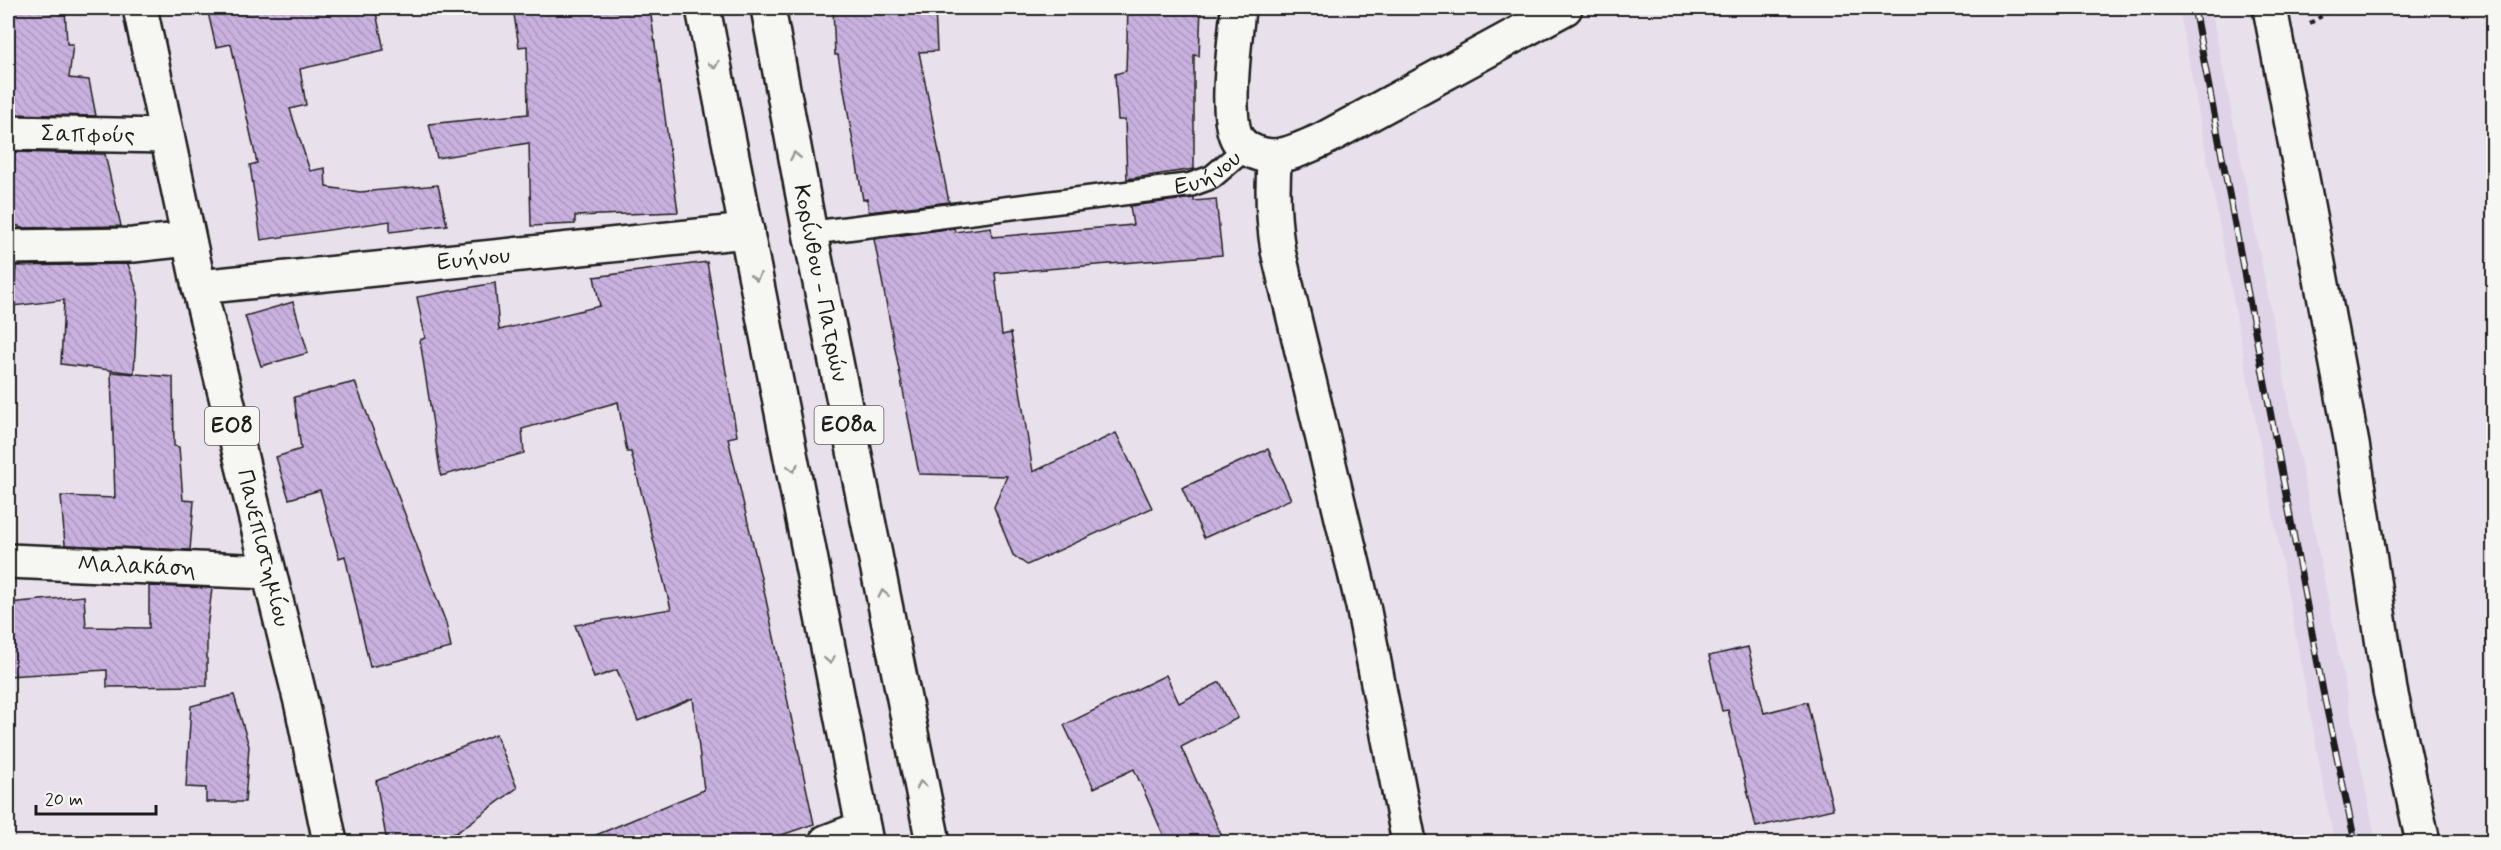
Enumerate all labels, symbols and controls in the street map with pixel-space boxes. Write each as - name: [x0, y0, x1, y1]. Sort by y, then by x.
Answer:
- one-way arrow: [707, 60, 720, 70]
- street label: Σαπφούς: [41, 118, 135, 151]
- street label: Ευήνου: [1173, 143, 1248, 202]
- one-way arrow: [789, 151, 802, 161]
- street label: Κορίνθου - Πατρών: [786, 182, 855, 385]
- street label: Ευήνου: [436, 240, 512, 278]
- one-way arrow: [749, 272, 762, 282]
- road number: ΕΟ8α: [814, 406, 884, 444]
- road number: ΕΟ8: [205, 407, 259, 445]
- one-way arrow: [786, 463, 799, 473]
- street label: Πανεπιστημίου: [229, 466, 297, 630]
- street label: Μαλακάση: [77, 548, 197, 584]
- one-way arrow: [877, 589, 890, 599]
- one-way arrow: [823, 654, 836, 664]
- scale bar: [36, 778, 156, 816]
- one-way arrow: [915, 780, 928, 790]
- text: 20 m: [45, 788, 83, 812]

